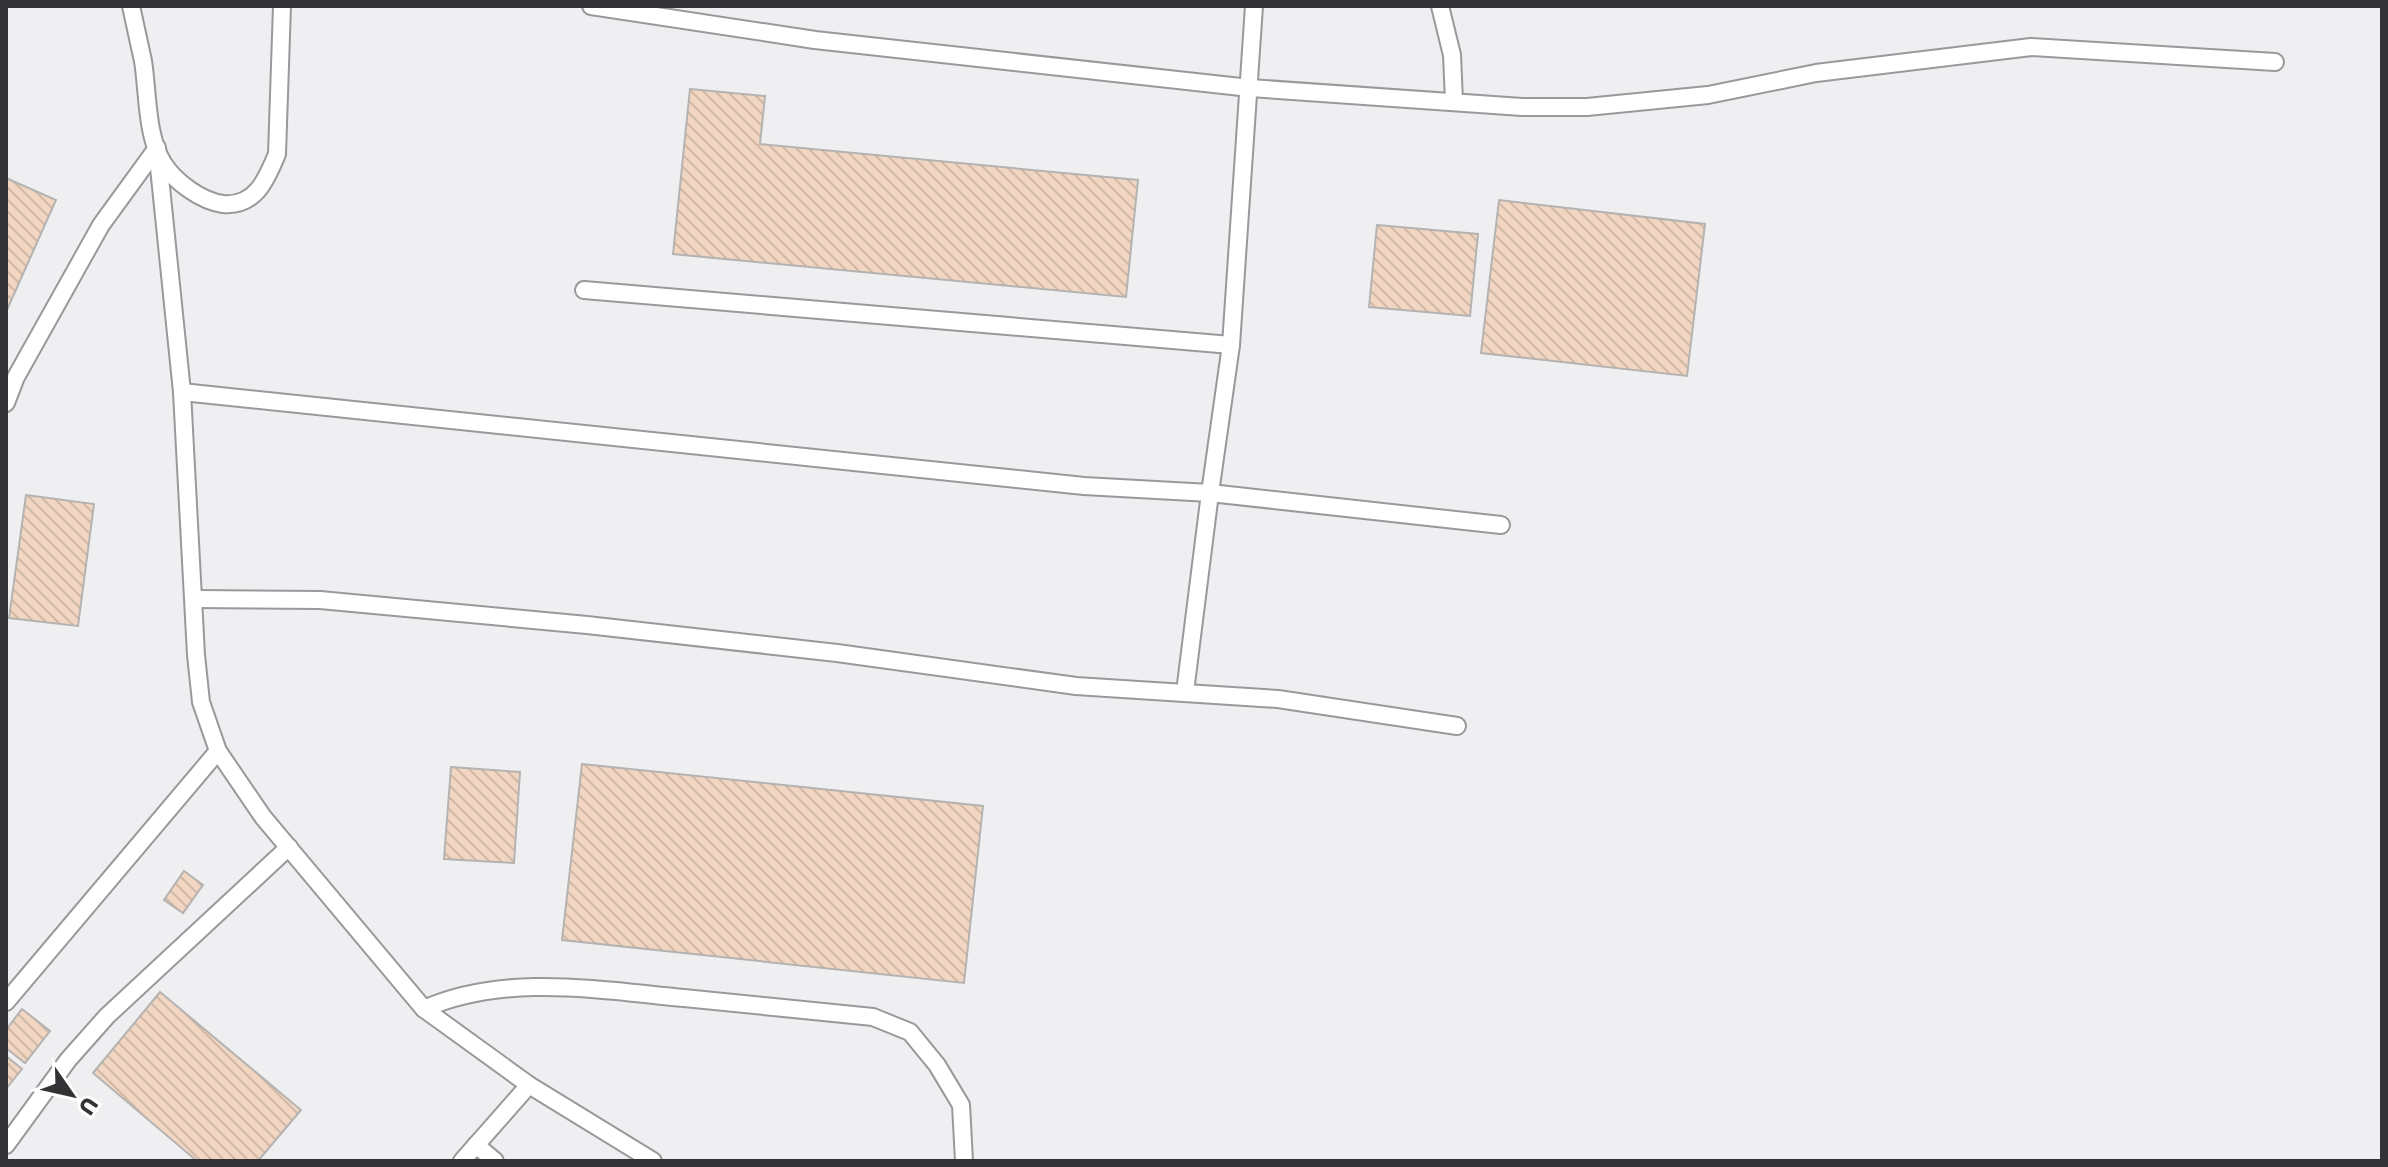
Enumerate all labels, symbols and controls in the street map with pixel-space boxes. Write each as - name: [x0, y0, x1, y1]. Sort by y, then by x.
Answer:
- north arrow: [32, 1055, 112, 1135]
- text: U: [71, 1091, 105, 1121]

